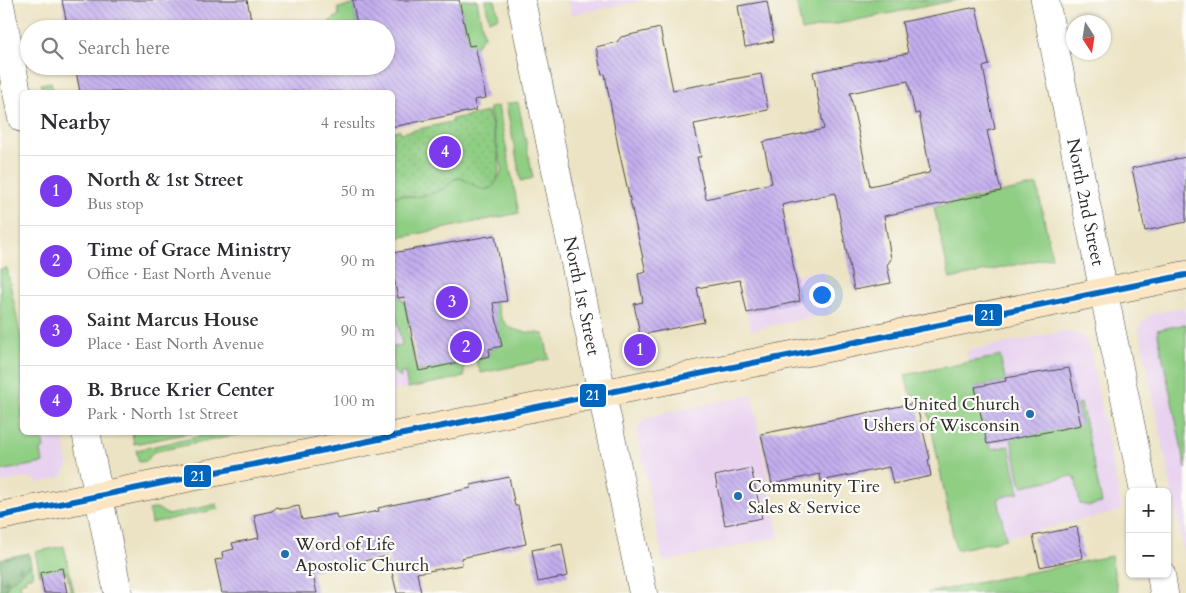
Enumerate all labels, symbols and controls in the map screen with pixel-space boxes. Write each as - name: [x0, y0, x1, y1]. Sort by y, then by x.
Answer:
- north arrow: [1066, 15, 1111, 60]
- search box: [20, 20, 395, 75]
- icon: search: [38, 34, 66, 62]
- text: Search here: [78, 35, 170, 61]
- text: Nearby: [40, 108, 111, 137]
- text: 4 results: [321, 112, 375, 134]
- pin: 4: [429, 133, 461, 171]
- street label: North 2nd Street: [1060, 136, 1110, 268]
- text: North & 1st Street: [87, 167, 243, 193]
- text: 1: [52, 180, 60, 202]
- text: 50 m: [341, 180, 375, 202]
- text: Bus stop: [87, 193, 144, 215]
- street label: North 1st Street: [557, 234, 606, 358]
- text: Time of Grace Ministry: [87, 237, 291, 263]
- text: 2: [52, 250, 60, 272]
- text: 90 m: [341, 250, 375, 272]
- text: Office · East North Avenue: [87, 263, 272, 285]
- your location: [809, 282, 835, 308]
- pin: 3: [436, 283, 468, 321]
- line badge: 21: [974, 303, 1003, 327]
- text: 21: [981, 306, 995, 325]
- text: Saint Marcus House: [87, 307, 259, 333]
- text: 3: [52, 320, 60, 342]
- text: 90 m: [341, 320, 375, 342]
- pin: 2: [450, 328, 482, 366]
- pin: 1: [624, 331, 656, 369]
- text: Place · East North Avenue: [87, 333, 264, 355]
- text: B. Bruce Krier Center: [87, 377, 274, 403]
- line badge: 21: [579, 383, 607, 408]
- text: 21: [586, 386, 600, 405]
- text: 4: [52, 390, 60, 412]
- text: 100 m: [333, 390, 375, 412]
- place label: United Church Ushers of Wisconsin: [863, 392, 1021, 438]
- text: Park · North 1st Street: [87, 403, 238, 425]
- marker: United Church Ushers of Wisconsin: [1024, 408, 1036, 420]
- line badge: 21: [183, 464, 212, 488]
- text: 21: [191, 467, 205, 486]
- place label: Community Tire Sales & Service: [748, 474, 880, 520]
- map controls: [1126, 488, 1171, 578]
- button: +: [1126, 488, 1171, 533]
- marker: Community Tire Sales & Service: [732, 490, 744, 502]
- place label: Word of Life Apostolic Church: [294, 532, 430, 578]
- button: −: [1126, 533, 1171, 578]
- marker: Word of Life Apostolic Church: [279, 548, 291, 560]

